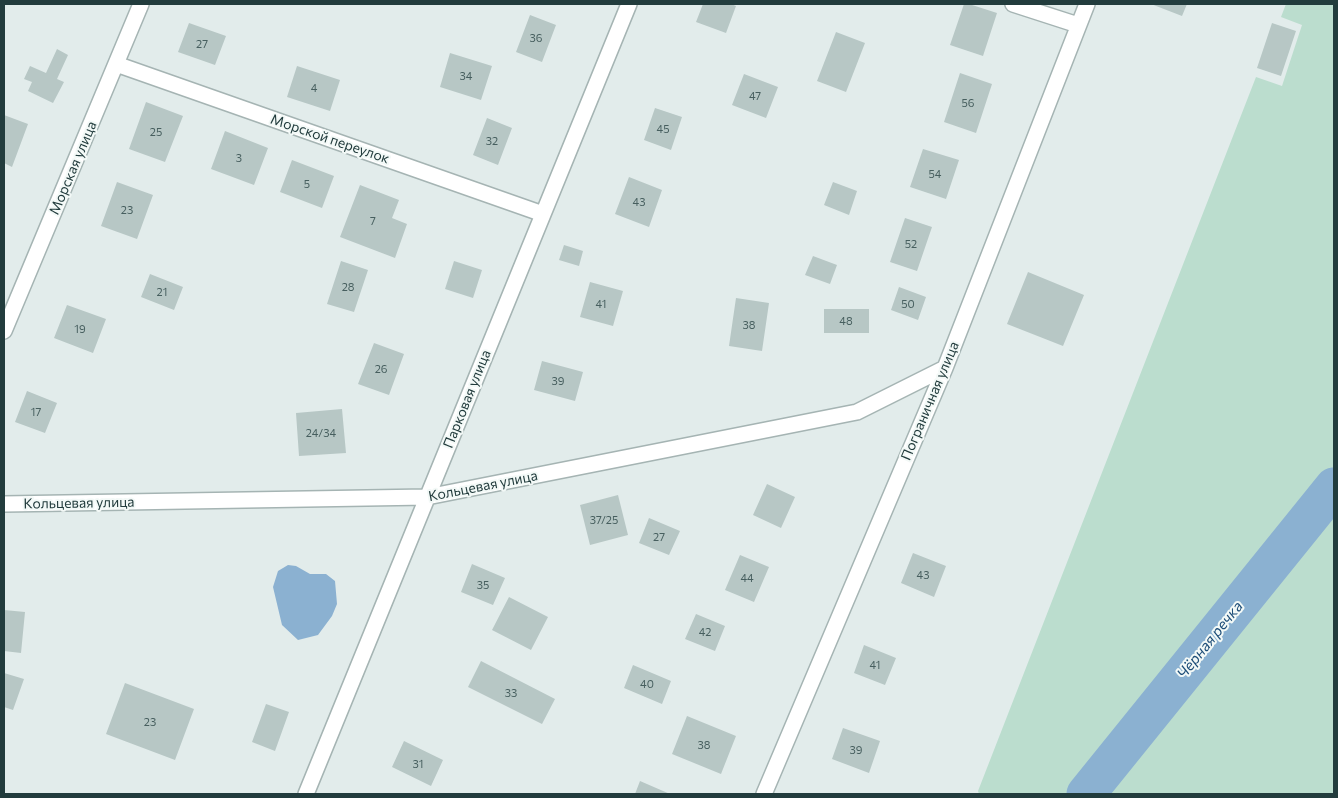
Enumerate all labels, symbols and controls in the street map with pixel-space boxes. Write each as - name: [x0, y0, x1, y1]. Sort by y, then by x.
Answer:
- house number: 36: [530, 31, 542, 45]
- house number: 27: [196, 37, 208, 51]
- house number: 34: [460, 69, 472, 83]
- house number: 4: [311, 81, 317, 95]
- house number: 47: [749, 89, 761, 103]
- house number: 56: [962, 96, 974, 110]
- street label: Морской переулок: [268, 111, 392, 167]
- street label: Морская улица: [46, 119, 100, 217]
- house number: 45: [657, 122, 669, 136]
- house number: 25: [150, 125, 162, 139]
- house number: 32: [486, 134, 498, 148]
- house number: 3: [236, 151, 242, 165]
- house number: 54: [929, 167, 941, 181]
- house number: 5: [304, 177, 310, 191]
- house number: 43: [633, 195, 645, 209]
- house number: 23: [121, 203, 133, 217]
- house number: 7: [370, 214, 376, 228]
- house number: 52: [905, 237, 917, 251]
- house number: 28: [342, 280, 354, 294]
- house number: 21: [157, 285, 167, 299]
- house number: 41: [596, 297, 606, 311]
- house number: 50: [901, 297, 915, 311]
- house number: 48: [839, 314, 853, 328]
- house number: 38: [743, 318, 755, 332]
- house number: 19: [74, 322, 86, 336]
- street label: Пограничная улица: [897, 339, 963, 463]
- street label: Парковая улица: [440, 347, 494, 451]
- house number: 26: [375, 362, 387, 376]
- house number: 39: [552, 374, 564, 388]
- house number: 17: [31, 405, 41, 419]
- house number: 24/34: [306, 426, 336, 440]
- street label: Кольцевая улица: [427, 467, 539, 505]
- street label: Кольцевая улица: [23, 494, 135, 512]
- house number: 37/25: [590, 513, 618, 527]
- house number: 27: [653, 530, 665, 544]
- house number: 43: [917, 568, 929, 582]
- house number: 44: [740, 571, 754, 585]
- house number: 35: [477, 578, 489, 592]
- water label: Чёрная речка: [1173, 598, 1247, 682]
- house number: 42: [699, 625, 711, 639]
- house number: 41: [870, 658, 880, 672]
- house number: 40: [640, 677, 654, 691]
- house number: 33: [505, 686, 517, 700]
- house number: 23: [144, 715, 156, 729]
- house number: 38: [698, 738, 710, 752]
- house number: 39: [850, 743, 862, 757]
- house number: 31: [413, 757, 423, 771]

